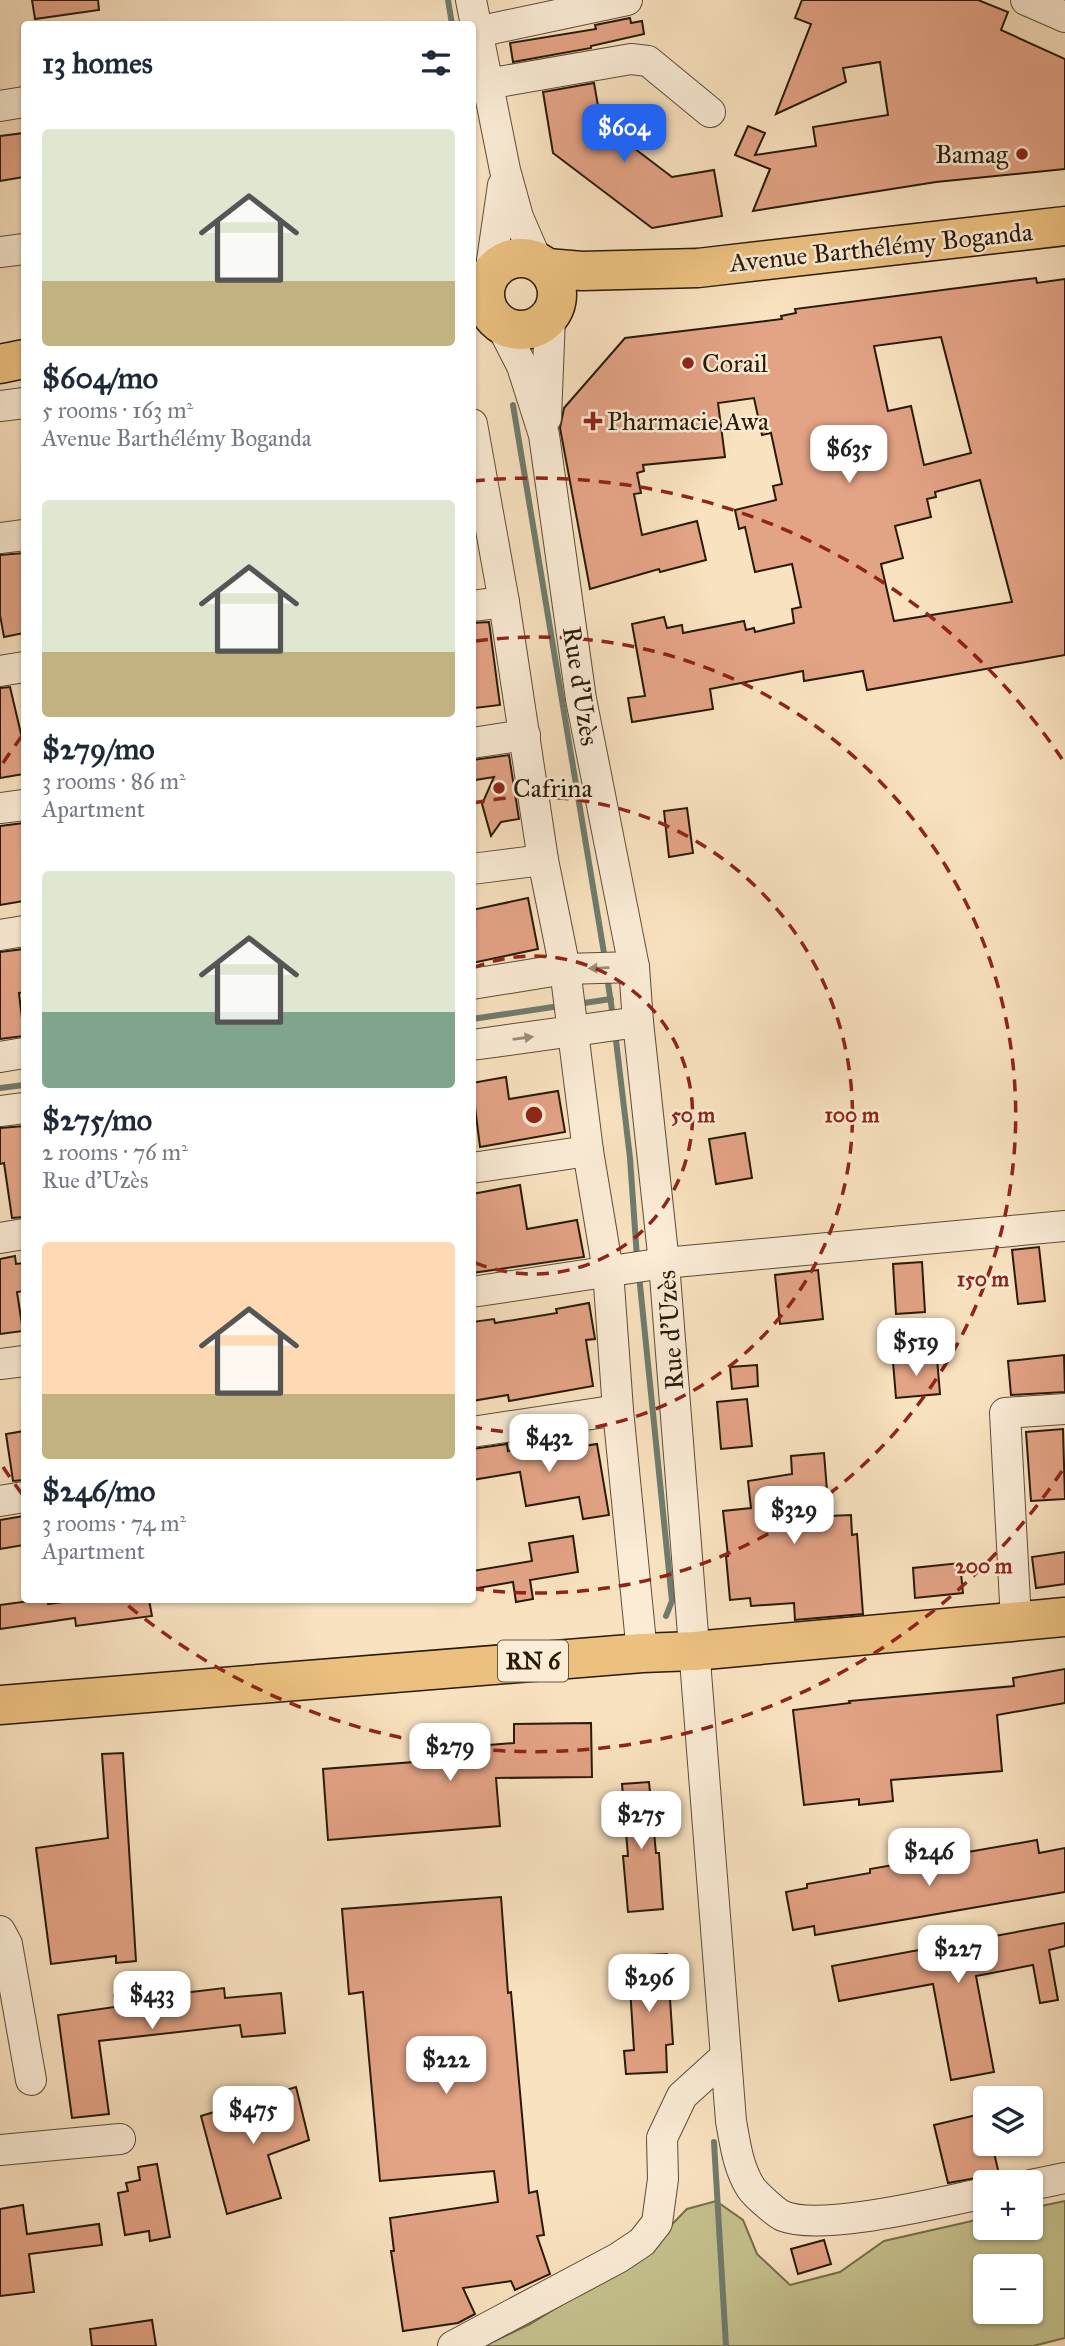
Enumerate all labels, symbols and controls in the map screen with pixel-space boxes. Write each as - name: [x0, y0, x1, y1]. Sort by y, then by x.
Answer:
- icon: filters: [417, 44, 455, 82]
- text: 13 homes: [42, 45, 153, 81]
- pin: $604: [583, 104, 665, 164]
- text: $604: [598, 113, 650, 141]
- place label: Bamag: [935, 138, 1009, 170]
- marker: Bamag: [1014, 146, 1030, 162]
- icon: home: [186, 175, 312, 301]
- street label: Avenue Barthélémy Boganda: [727, 215, 1034, 279]
- place label: Corail: [702, 347, 768, 379]
- marker: Corail: [680, 355, 696, 371]
- text: $604/mo: [42, 360, 158, 396]
- text: 5 rooms · 163 m²: [42, 396, 193, 424]
- place label: Pharmacie Awa: [607, 405, 769, 437]
- marker: Pharmacie Awa: [585, 413, 601, 429]
- text: Avenue Barthélémy Boganda: [42, 424, 311, 452]
- pin: $635: [808, 426, 890, 485]
- text: $635: [826, 434, 872, 462]
- icon: home: [186, 546, 312, 672]
- street label: Rue d'Uzès: [556, 624, 606, 748]
- text: $279/mo: [42, 731, 155, 767]
- text: 3 rooms · 86 m²: [42, 767, 186, 795]
- place label: Cafrina: [513, 772, 592, 804]
- marker: Cafrina: [491, 780, 507, 796]
- text: Apartment: [42, 795, 145, 823]
- icon: home: [186, 917, 312, 1043]
- one-way arrow: [588, 962, 610, 973]
- one-way arrow: [512, 1032, 534, 1043]
- text: $275/mo: [42, 1102, 152, 1138]
- text: 50 m: [671, 1102, 715, 1128]
- text: 100 m: [825, 1102, 880, 1128]
- centre of rings: [522, 1103, 546, 1127]
- text: 2 rooms · 76 m²: [42, 1138, 188, 1166]
- text: Rue d'Uzès: [42, 1166, 148, 1194]
- text: 150 m: [957, 1266, 1009, 1292]
- street label: Rue d'Uzès: [650, 1269, 690, 1391]
- icon: home: [186, 1288, 312, 1414]
- pin: $519: [875, 1318, 957, 1378]
- text: $519: [893, 1327, 939, 1355]
- pin: $432: [508, 1414, 590, 1474]
- text: $432: [525, 1423, 573, 1451]
- text: $246/mo: [42, 1473, 155, 1509]
- pin: $329: [753, 1486, 835, 1546]
- text: $329: [771, 1495, 817, 1523]
- text: 3 rooms · 74 m²: [42, 1509, 186, 1537]
- text: Apartment: [42, 1537, 145, 1565]
- text: 200 m: [956, 1553, 1013, 1579]
- road number: RN 6: [498, 1640, 568, 1681]
- pin: $279: [409, 1724, 491, 1783]
- text: $279: [425, 1732, 475, 1760]
- pin: $275: [600, 1792, 682, 1851]
- text: $275: [617, 1800, 665, 1828]
- pin: $246: [888, 1828, 970, 1888]
- text: $246: [904, 1837, 954, 1865]
- pin: $227: [917, 1926, 999, 1985]
- text: $227: [934, 1934, 982, 1962]
- pin: $296: [608, 1954, 690, 2014]
- text: $296: [624, 1963, 674, 1991]
- pin: $433: [111, 1972, 193, 2031]
- text: $433: [129, 1980, 175, 2008]
- pin: $222: [405, 2036, 487, 2096]
- text: $222: [422, 2045, 470, 2073]
- pin: $475: [212, 2086, 294, 2146]
- map controls: [973, 2086, 1043, 2324]
- button: layers: [973, 2086, 1043, 2156]
- text: $475: [229, 2095, 277, 2123]
- button: +: [973, 2170, 1043, 2240]
- button: −: [973, 2254, 1043, 2324]

